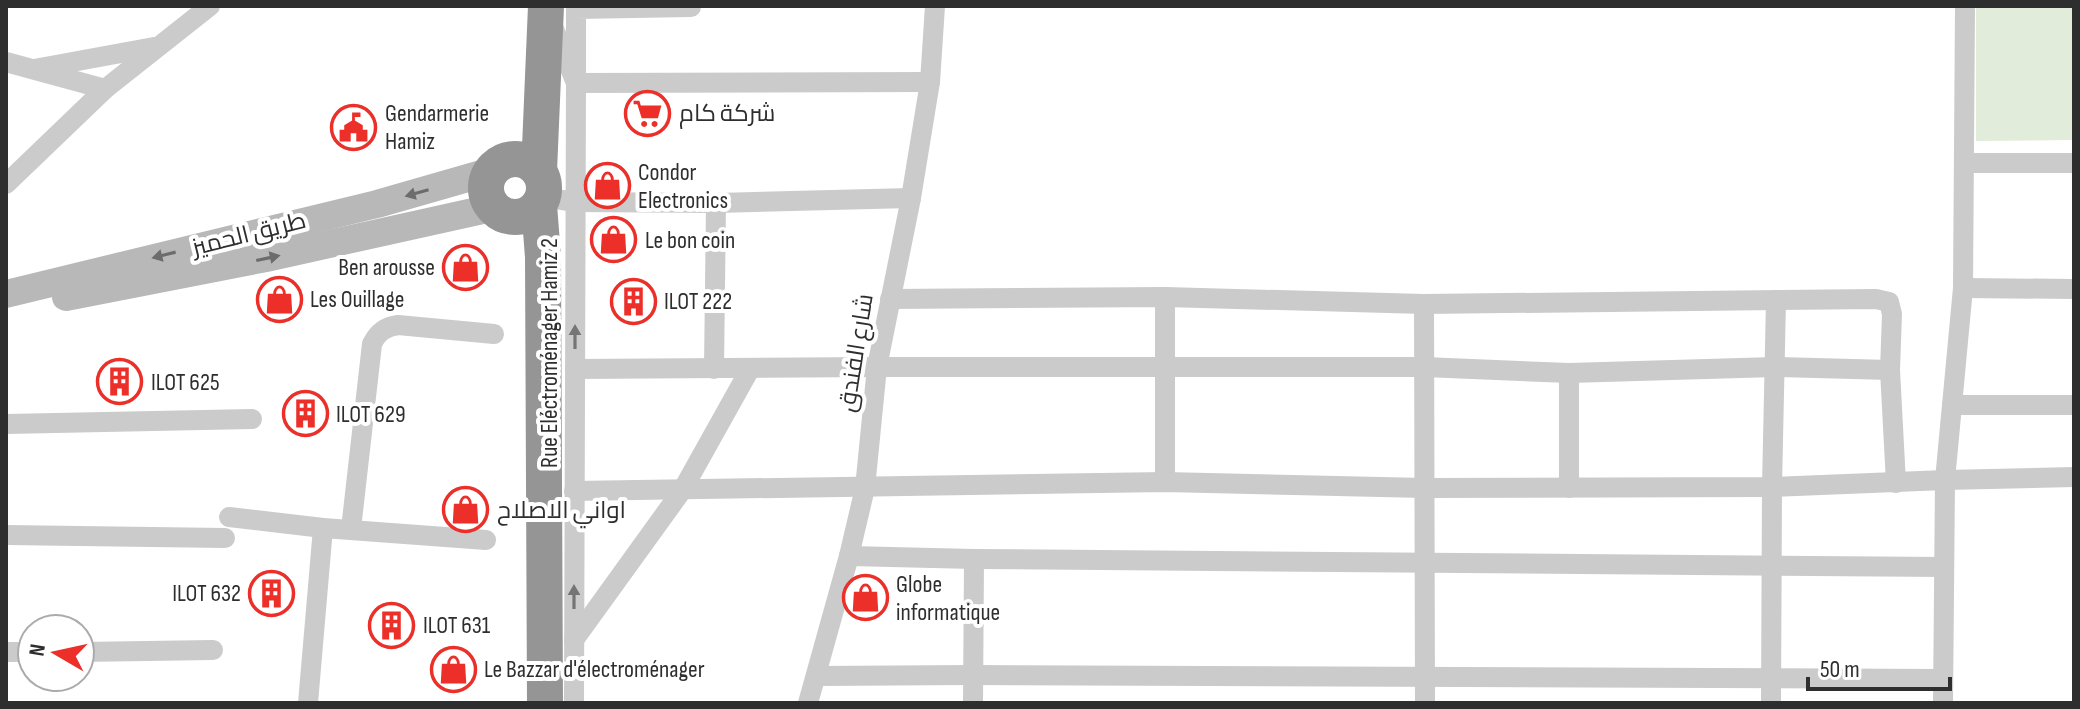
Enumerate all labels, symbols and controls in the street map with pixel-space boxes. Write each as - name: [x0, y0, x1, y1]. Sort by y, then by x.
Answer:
- supermarket icon: شركة كام: [624, 89, 672, 137]
- place label: Gendarmerie Hamiz: [385, 99, 489, 156]
- place label: شركة كام: [679, 99, 775, 129]
- public building icon: Gendarmerie Hamiz: [330, 103, 378, 151]
- place label: Condor Electronics: [638, 158, 728, 215]
- shop icon: Condor Electronics: [583, 162, 631, 210]
- one-way arrow: [404, 187, 429, 199]
- street label: طريق الحميز: [187, 206, 309, 263]
- shop icon: Le bon coin: [590, 216, 638, 264]
- place label: Le bon coin: [645, 226, 735, 255]
- street label: Rue Eléctroménager Hamiz 2: [535, 238, 564, 468]
- shop icon: Ben arousse: [442, 243, 490, 291]
- one-way arrow: [152, 249, 177, 262]
- one-way arrow: [256, 251, 281, 264]
- place label: Ben arousse: [338, 253, 435, 282]
- shop icon: Les Ouillage: [255, 275, 303, 323]
- building icon: ILOT 222: [609, 277, 657, 325]
- place label: Les Ouillage: [310, 285, 404, 314]
- place label: ILOT 222: [664, 287, 732, 316]
- street label: شارع الفندق: [832, 292, 881, 414]
- one-way arrow: [569, 324, 581, 349]
- building icon: ILOT 625: [96, 358, 144, 406]
- place label: ILOT 625: [151, 368, 220, 397]
- building icon: ILOT 629: [281, 390, 329, 438]
- place label: ILOT 629: [336, 400, 406, 429]
- shop icon: اواني الاصلاح: [442, 486, 490, 534]
- place label: اواني الاصلاح: [497, 496, 626, 529]
- building icon: ILOT 632: [248, 569, 296, 617]
- place label: Globe informatique: [896, 570, 1000, 627]
- shop icon: Globe informatique: [841, 574, 889, 622]
- place label: ILOT 632: [172, 579, 241, 608]
- one-way arrow: [568, 584, 580, 609]
- building icon: ILOT 631: [368, 601, 416, 649]
- place label: ILOT 631: [423, 611, 491, 640]
- north arrow: [16, 613, 96, 693]
- scale bar: [1808, 641, 1950, 691]
- text: N: [23, 642, 52, 658]
- shop icon: Le Bazzar d'électroménager: [429, 645, 477, 693]
- place label: Le Bazzar d'électroménager: [484, 655, 705, 684]
- text: 50 m: [1820, 655, 1860, 684]

